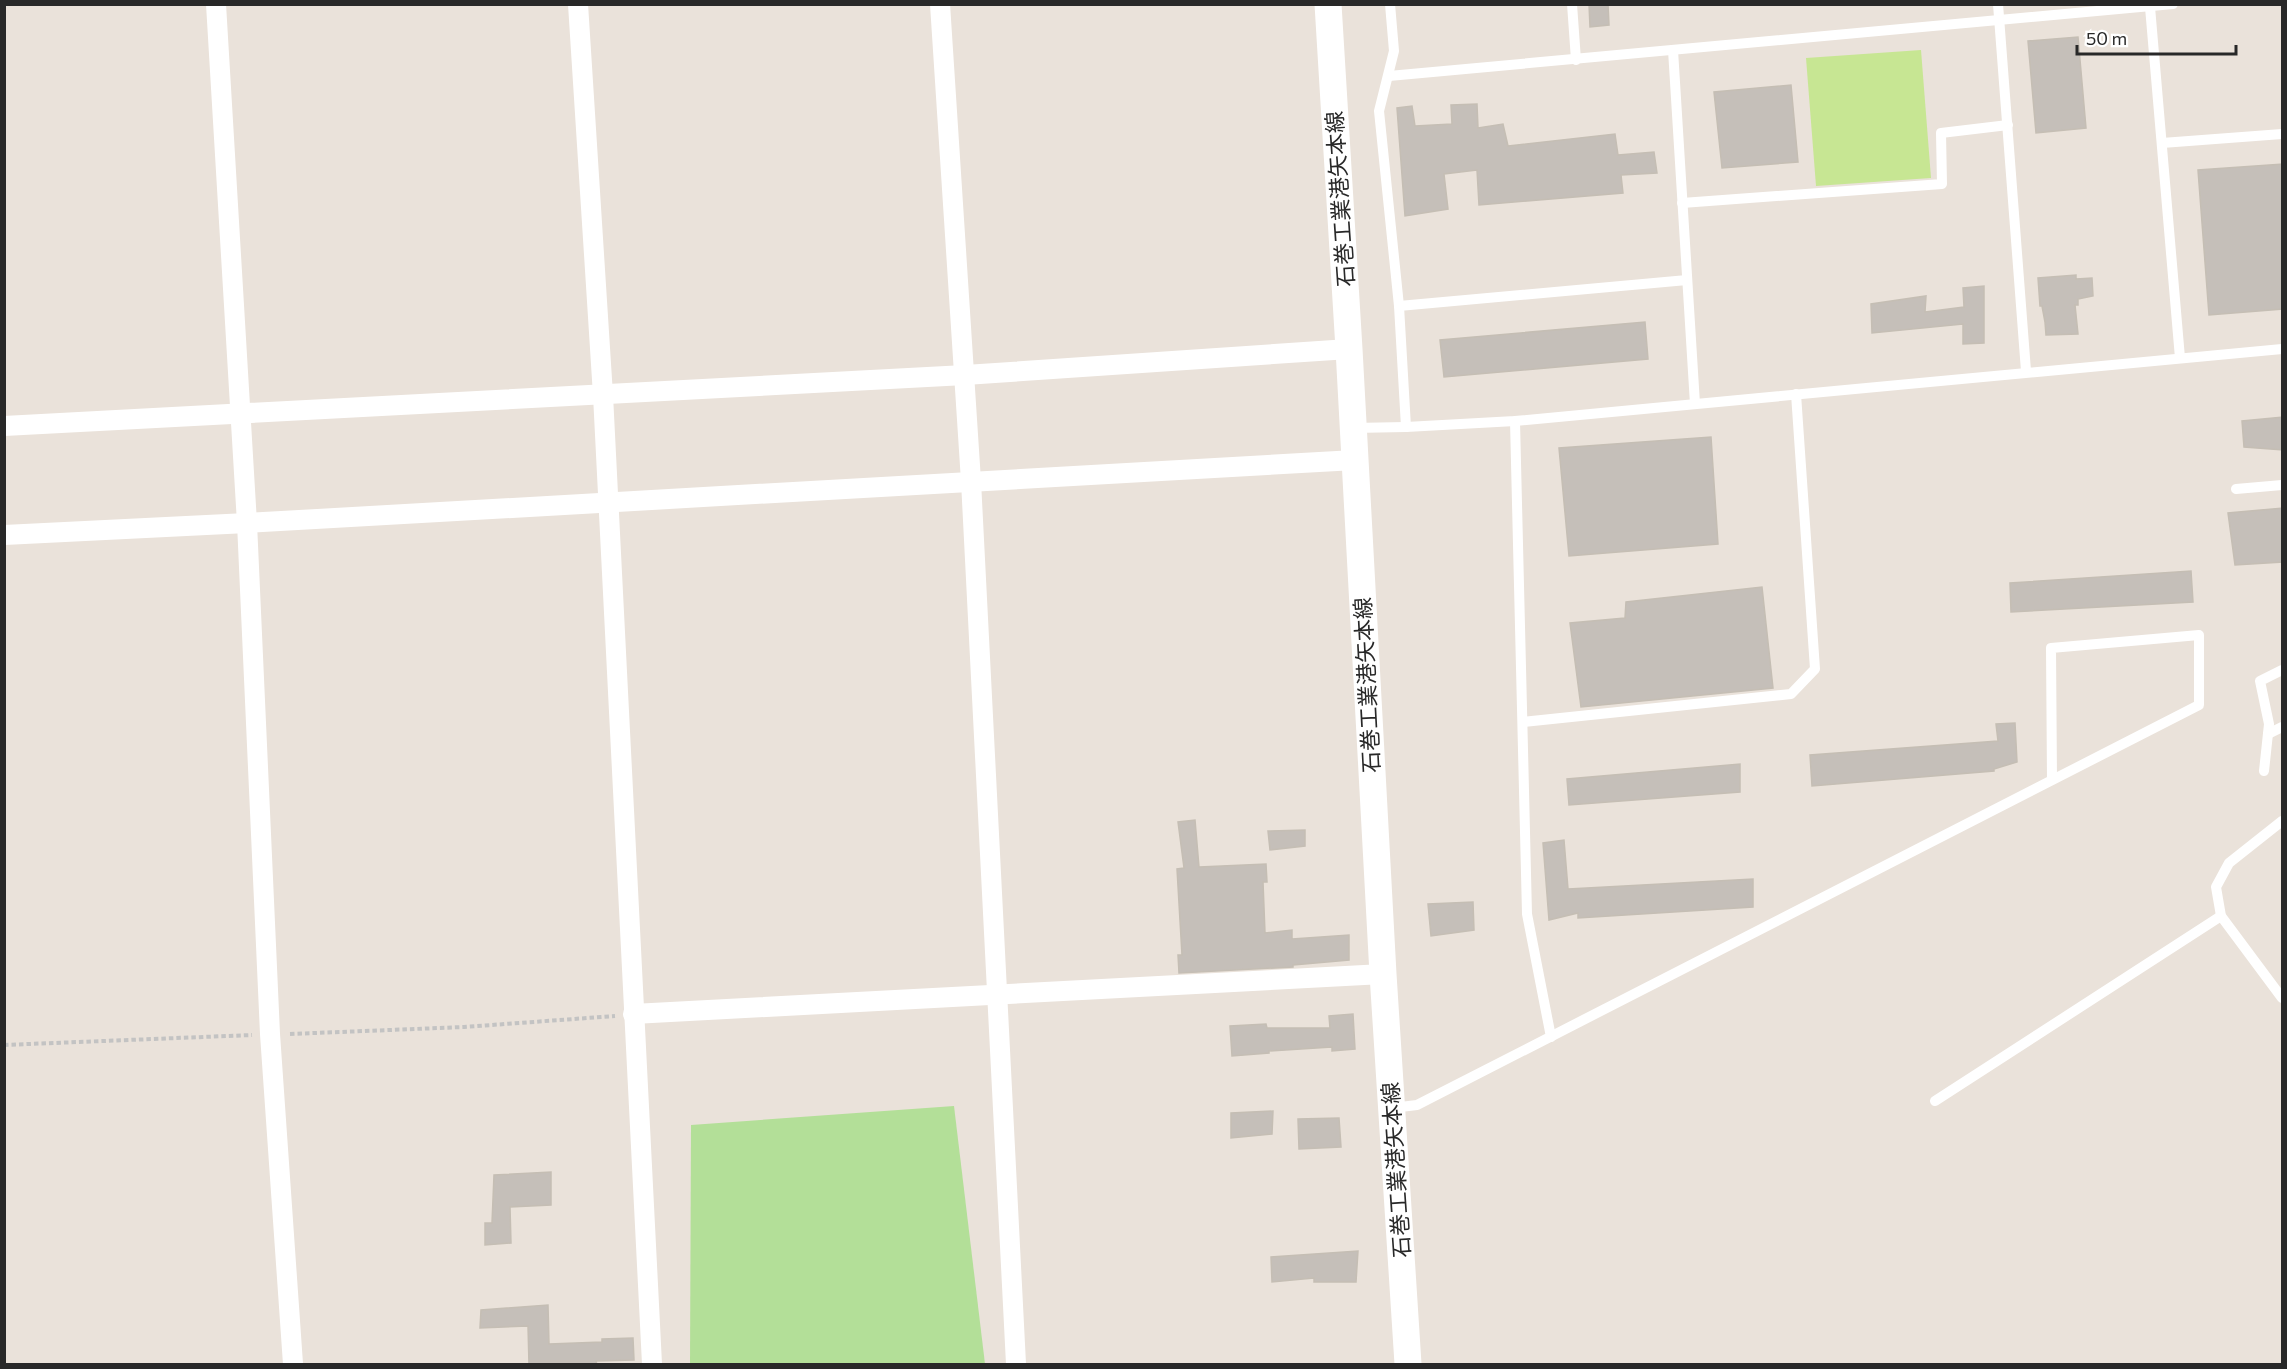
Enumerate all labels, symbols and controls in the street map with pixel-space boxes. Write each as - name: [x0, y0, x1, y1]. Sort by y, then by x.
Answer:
- scale bar: [2077, 18, 2236, 56]
- text: 50 m: [2086, 27, 2127, 49]
- street label: 石巻工業港矢本線: [1320, 110, 1359, 288]
- street label: 石巻工業港矢本線: [1348, 596, 1385, 774]
- street label: 石巻工業港矢本線: [1376, 1081, 1415, 1259]

